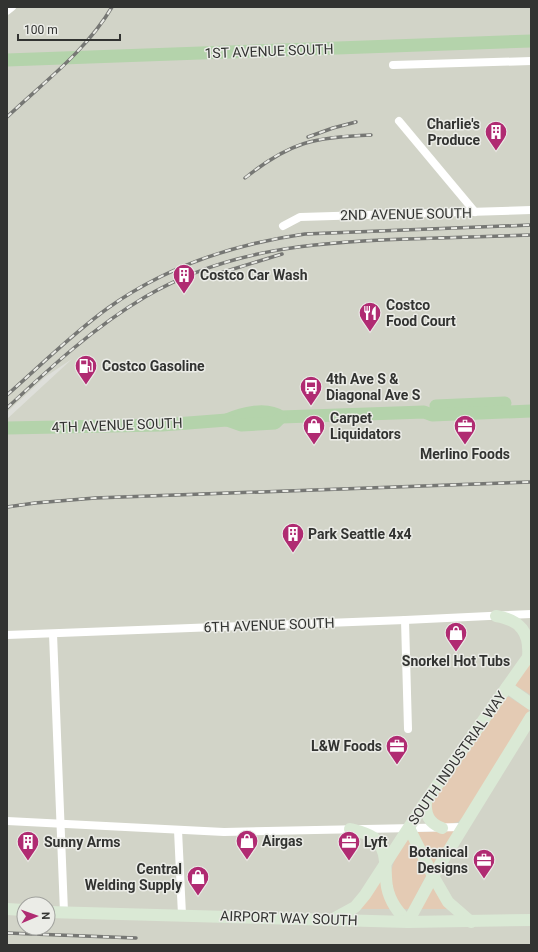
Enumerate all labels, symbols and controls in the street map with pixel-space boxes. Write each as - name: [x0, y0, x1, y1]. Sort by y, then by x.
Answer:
- scale bar: [18, 16, 120, 42]
- text: 100 m: [24, 23, 58, 37]
- street label: 1ST AVENUE SOUTH: [204, 41, 334, 61]
- place label: Charlie's Produce: [427, 116, 480, 148]
- building icon: Charlie's Produce: [483, 119, 509, 152]
- street label: 2ND AVENUE SOUTH: [340, 205, 472, 223]
- building icon: Costco Car Wash: [171, 262, 197, 295]
- place label: Costco Car Wash: [200, 267, 308, 283]
- place label: Costco Food Court: [386, 297, 456, 329]
- restaurant icon: Costco Food Court: [357, 300, 383, 333]
- fuel station icon: Costco Gasoline: [73, 353, 99, 386]
- place label: Costco Gasoline: [102, 358, 205, 374]
- place label: 4th Ave S & Diagonal Ave S: [326, 371, 421, 403]
- bus stop icon: 4th Ave S & Diagonal Ave S: [298, 374, 324, 407]
- place label: Carpet Liquidators: [330, 410, 401, 442]
- shop icon: Carpet Liquidators: [301, 413, 327, 446]
- office icon: Merlino Foods: [452, 413, 478, 446]
- street label: 4TH AVENUE SOUTH: [51, 415, 183, 435]
- place label: Merlino Foods: [420, 446, 510, 462]
- building icon: Park Seattle 4x4: [280, 521, 306, 554]
- place label: Park Seattle 4x4: [308, 526, 412, 542]
- street label: 6TH AVENUE SOUTH: [203, 615, 335, 635]
- shop icon: Snorkel Hot Tubs: [443, 620, 469, 653]
- place label: Snorkel Hot Tubs: [402, 653, 510, 669]
- street label: SOUTH INDUSTRIAL WAY: [405, 688, 510, 828]
- office icon: L&W Foods: [384, 733, 410, 766]
- place label: L&W Foods: [311, 738, 382, 754]
- shop icon: Airgas: [234, 828, 260, 861]
- building icon: Sunny Arms: [15, 829, 41, 862]
- office icon: Lyft: [336, 829, 362, 862]
- place label: Airgas: [262, 833, 303, 849]
- place label: Sunny Arms: [44, 834, 121, 850]
- place label: Lyft: [364, 834, 388, 850]
- place label: Botanical Designs: [409, 844, 468, 876]
- office icon: Botanical Designs: [471, 847, 497, 880]
- place label: Central Welding Supply: [85, 861, 183, 893]
- shop icon: Central Welding Supply: [185, 864, 211, 897]
- north arrow: [16, 896, 56, 936]
- street label: AIRPORT WAY SOUTH: [220, 908, 358, 928]
- text: N: [39, 912, 52, 920]

